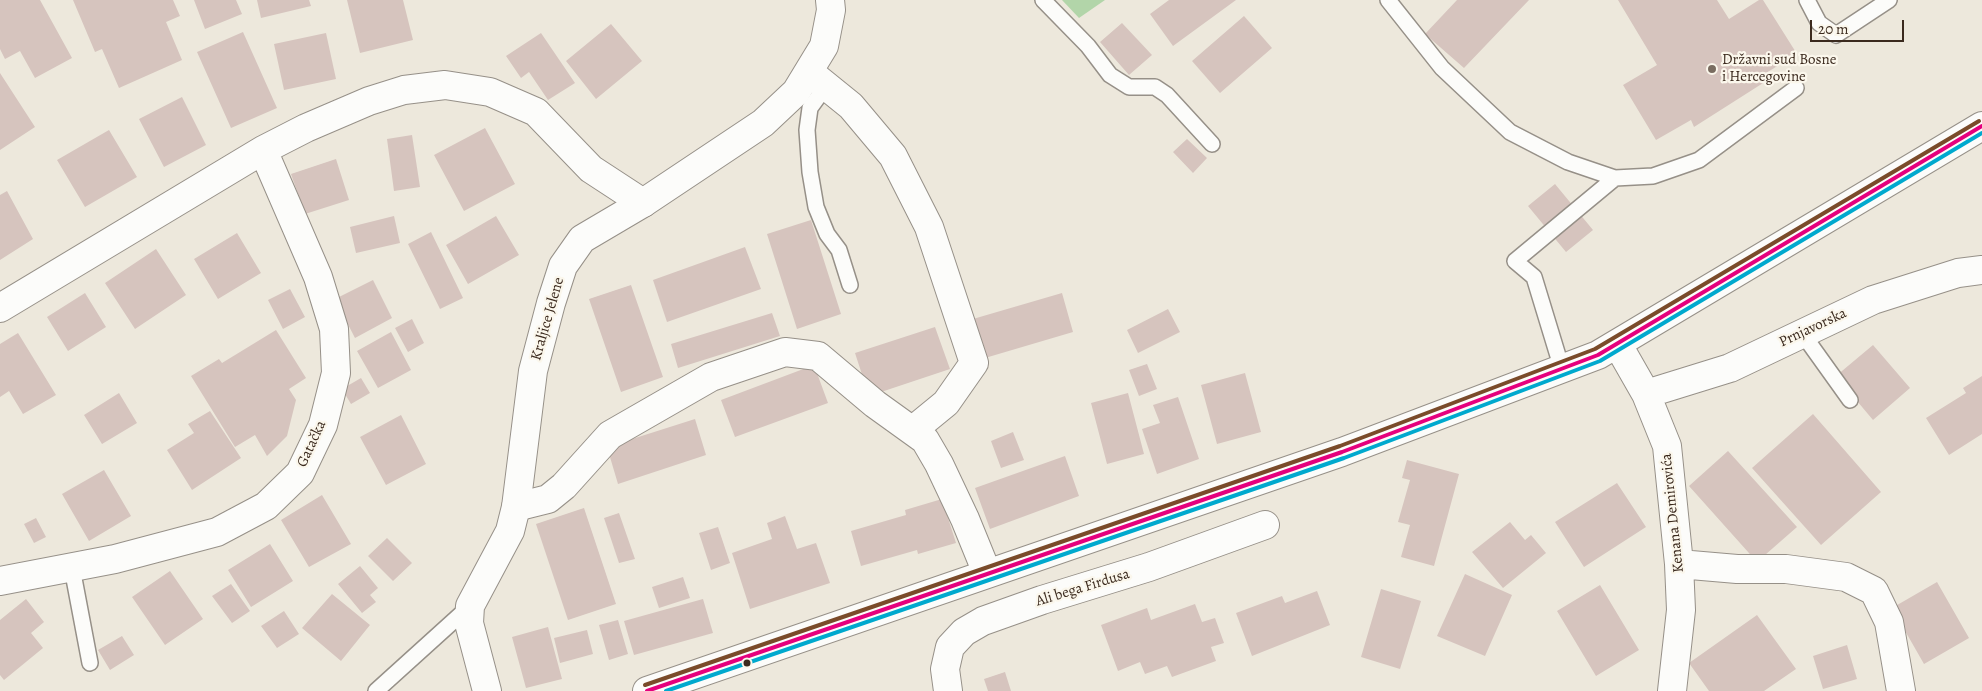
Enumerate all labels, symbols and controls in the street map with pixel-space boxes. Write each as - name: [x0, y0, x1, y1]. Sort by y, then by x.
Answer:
- scale bar: [1812, 10, 1906, 42]
- text: 20 m: [1818, 19, 1849, 39]
- place label: Državni sud Bosne i Hercegovine: [1722, 51, 1836, 86]
- marker: Državni sud Bosne i Hercegovine: [1706, 63, 1718, 75]
- street label: Kraljice Jelene: [528, 275, 568, 363]
- street label: Prnjavorska: [1776, 305, 1850, 351]
- street label: Gatačka: [293, 418, 331, 470]
- street label: Kenana Demirovića: [1658, 452, 1688, 574]
- street label: Ali bega Firdusa: [1034, 565, 1132, 611]
- unlabelled marker: [742, 658, 752, 668]

